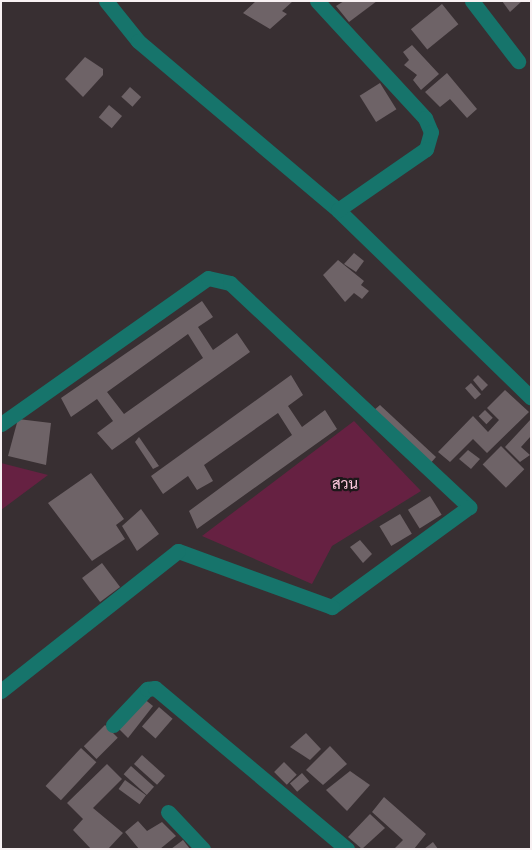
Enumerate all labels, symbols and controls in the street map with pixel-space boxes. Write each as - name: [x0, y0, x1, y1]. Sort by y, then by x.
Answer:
- park label: สวน: [332, 475, 358, 493]

